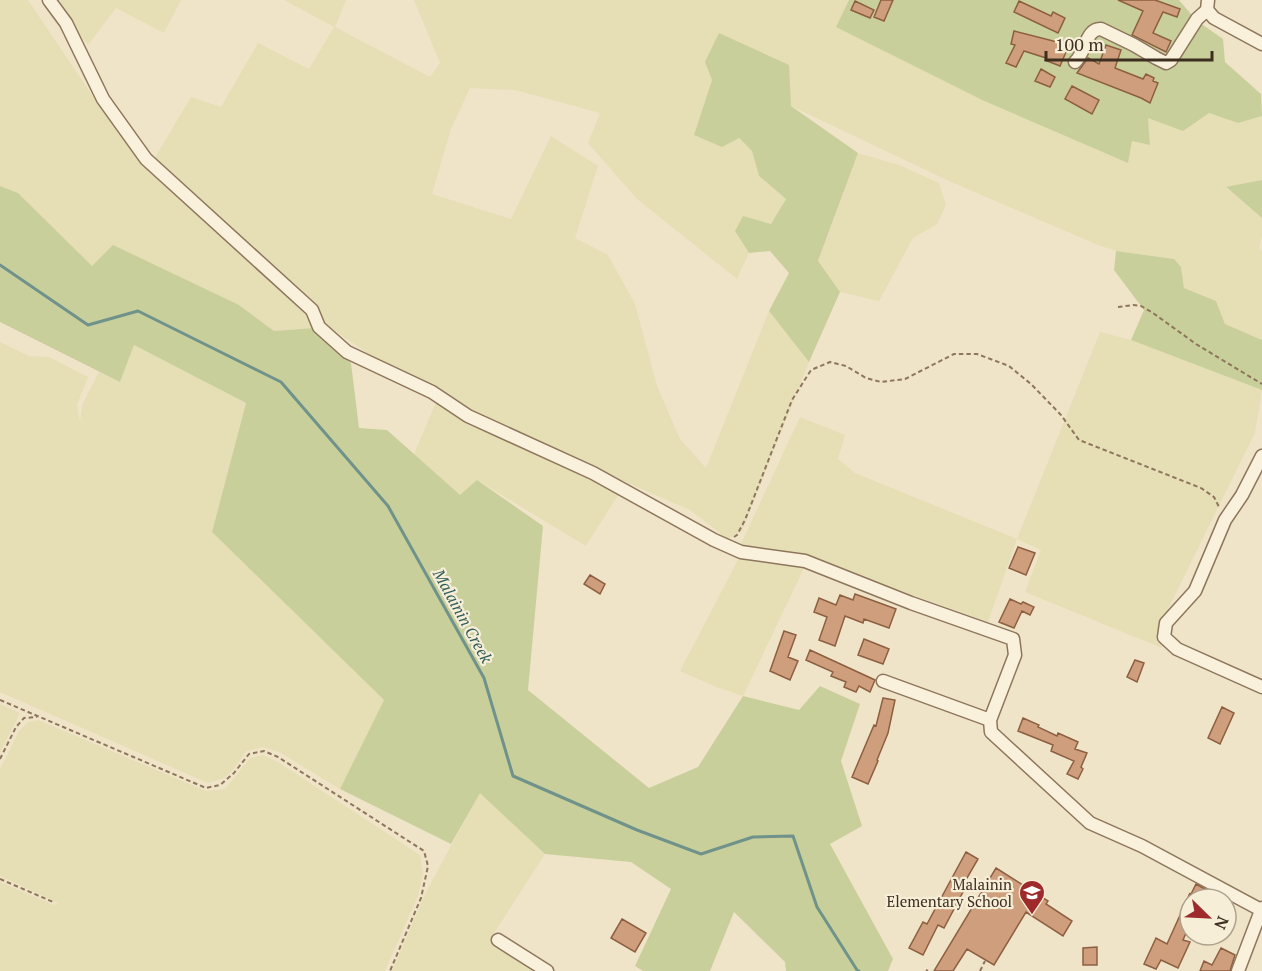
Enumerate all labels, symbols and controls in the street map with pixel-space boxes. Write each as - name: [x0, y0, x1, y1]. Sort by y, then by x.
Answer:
- scale bar: [1046, 24, 1212, 62]
- text: 100 m: [1055, 32, 1104, 56]
- water label: Malainin Creek: [428, 564, 498, 667]
- place label: Malainin Elementary School: [886, 874, 1012, 911]
- school or university icon: Malainin Elementary School: [1017, 878, 1047, 916]
- north arrow: [1178, 887, 1238, 947]
- text: N: [1209, 913, 1234, 933]

